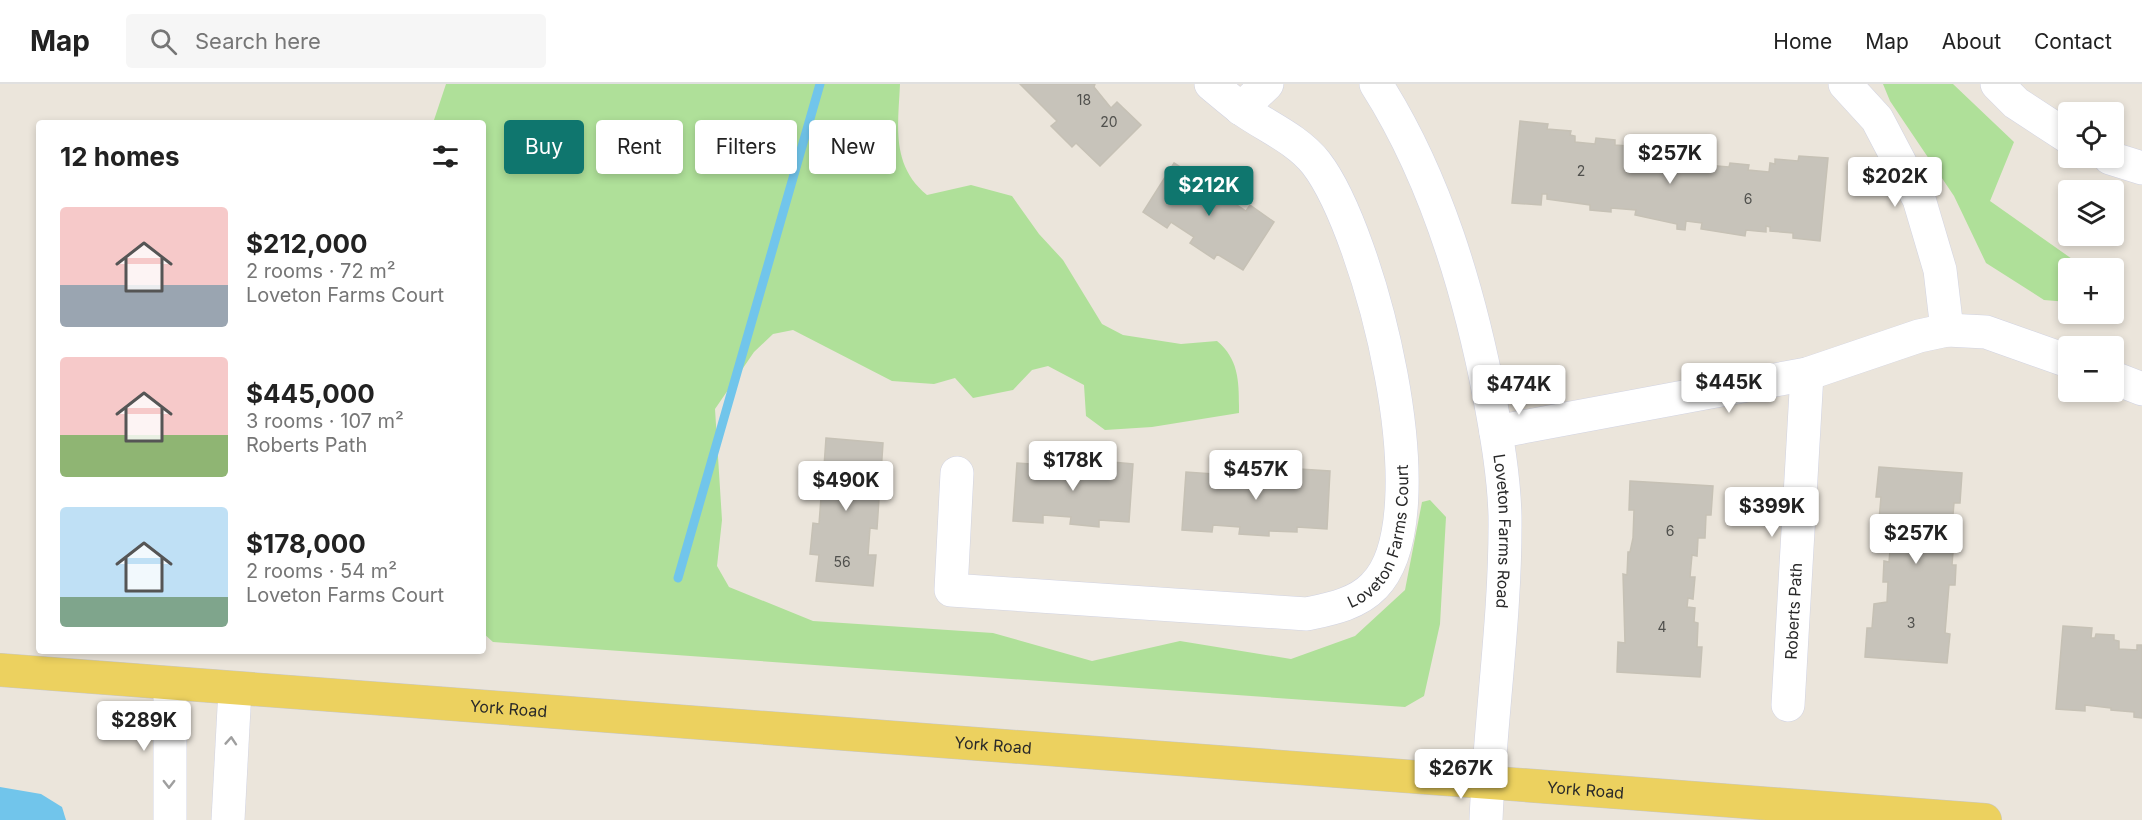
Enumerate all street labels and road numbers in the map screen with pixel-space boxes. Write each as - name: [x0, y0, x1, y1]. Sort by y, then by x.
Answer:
- street label: Loveton Farms Road: [1489, 452, 1515, 609]
- street label: Loveton Farms Court: [1344, 464, 1412, 612]
- street label: Roberts Path: [1781, 562, 1806, 660]
- street label: York Road: [469, 696, 548, 721]
- street label: York Road: [954, 732, 1033, 758]
- street label: York Road: [1546, 777, 1625, 803]

